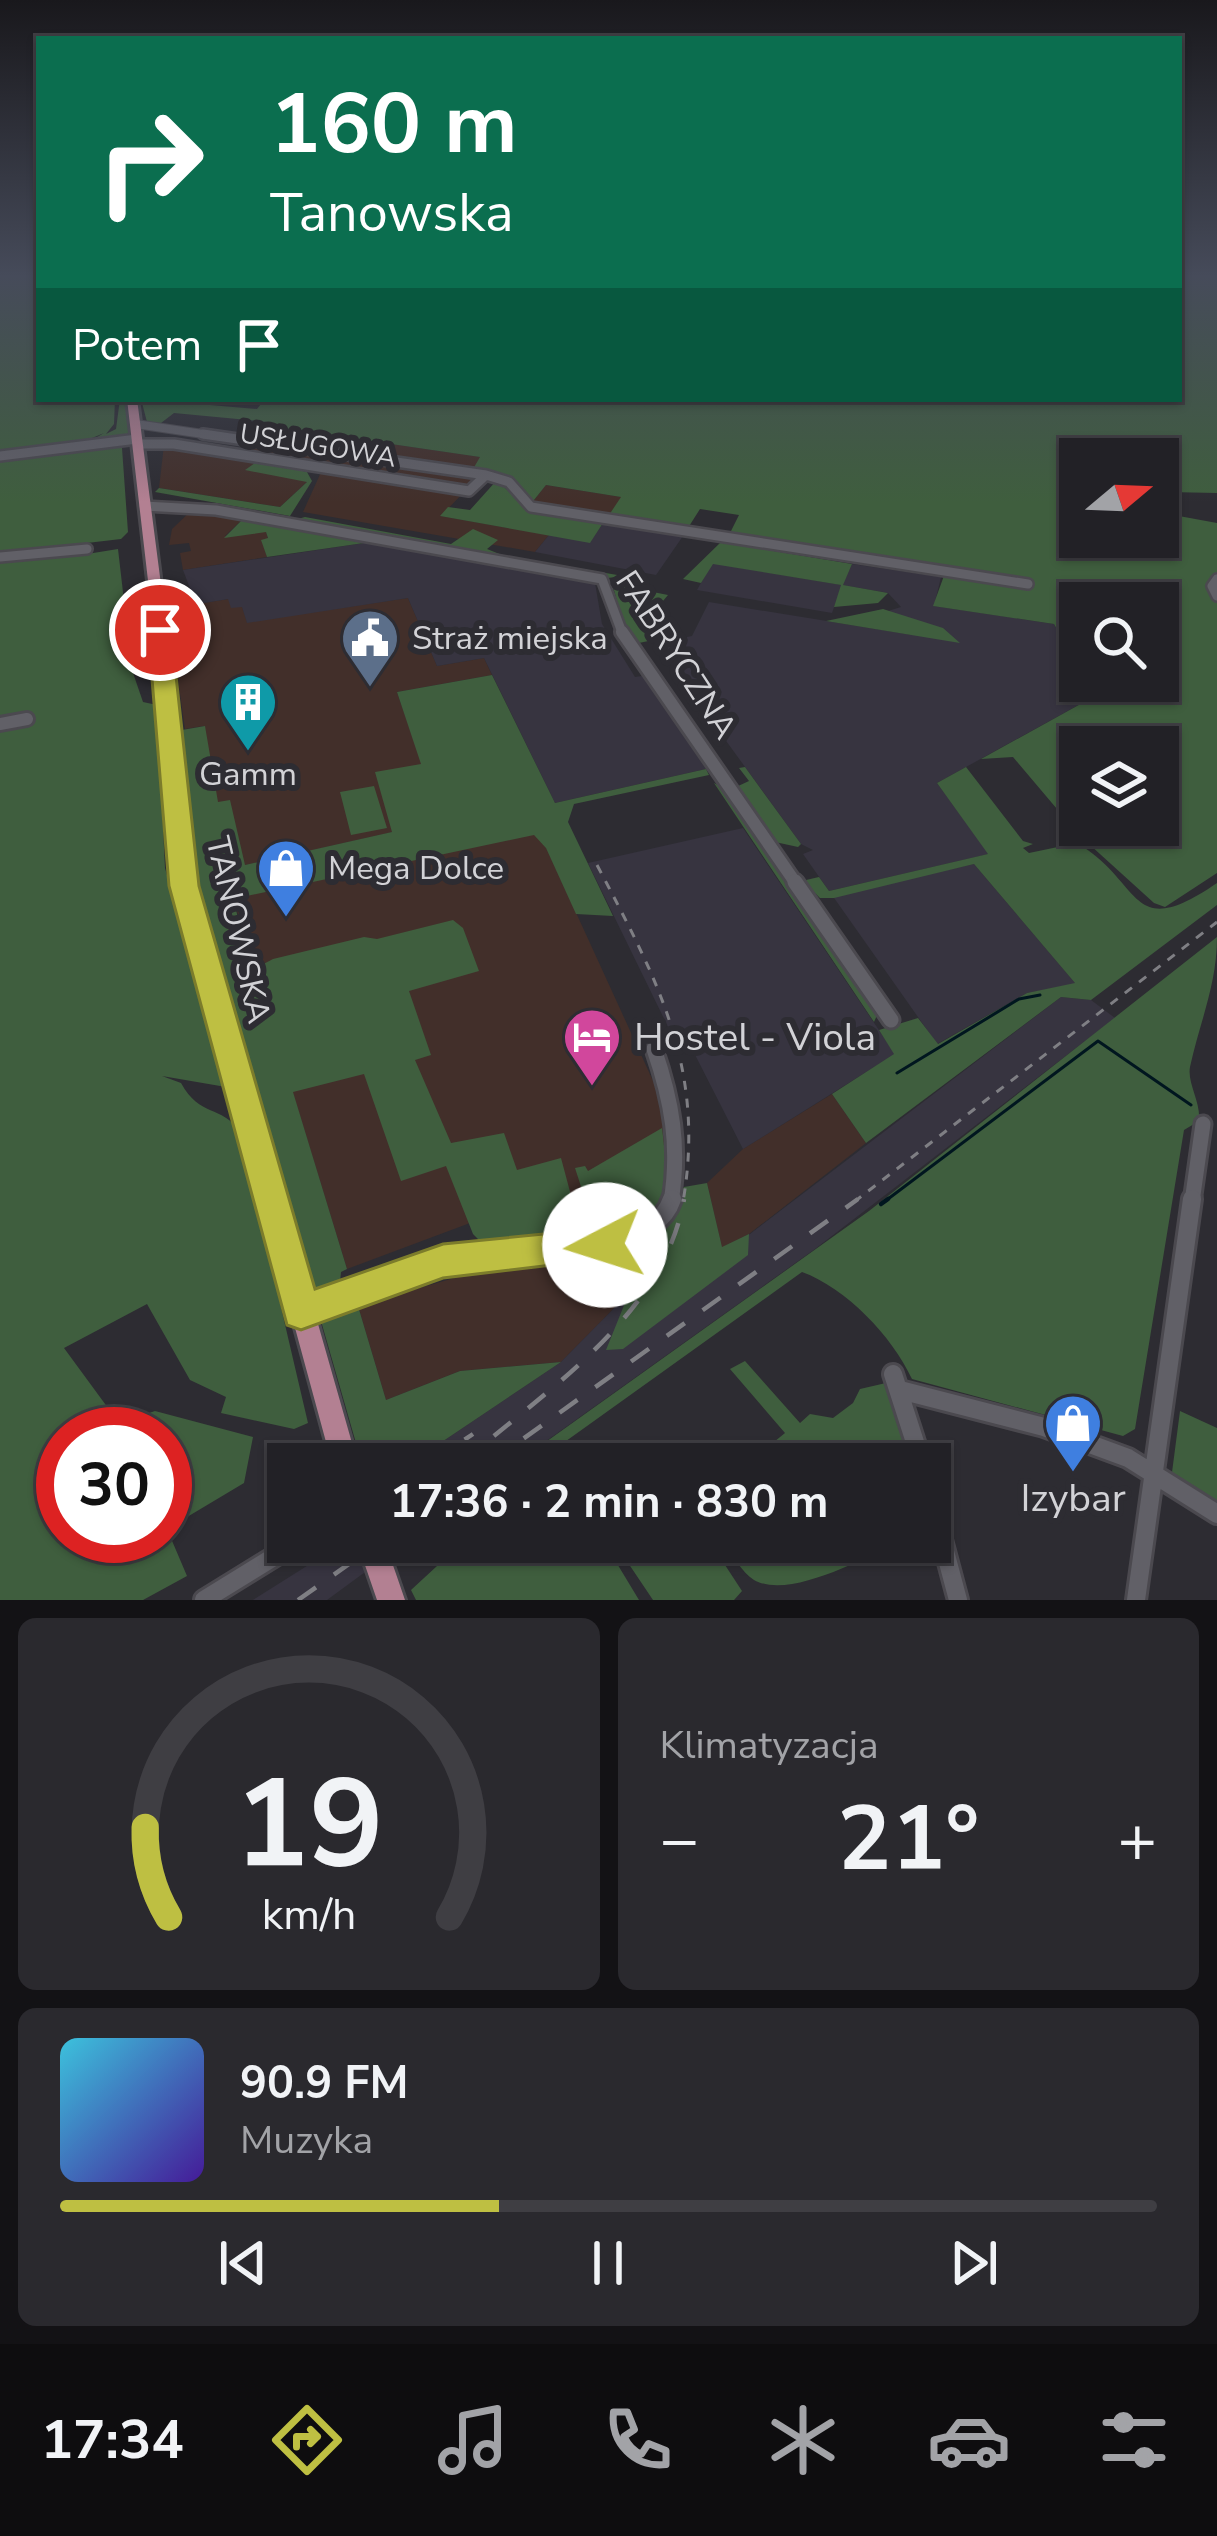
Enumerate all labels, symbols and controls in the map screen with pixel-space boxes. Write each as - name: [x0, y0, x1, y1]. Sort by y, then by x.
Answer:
- text: 160 m: [270, 67, 518, 182]
- icon: right: [72, 84, 228, 240]
- text: Tanowska: [270, 176, 514, 250]
- icon: arrive: [226, 312, 292, 378]
- text: Potem: [72, 315, 202, 376]
- street label: USŁUGOWA: [237, 415, 399, 477]
- north arrow: [1059, 438, 1179, 558]
- map controls: [1059, 438, 1179, 846]
- street label: FABRYCZNA: [605, 562, 747, 748]
- pin: [109, 579, 211, 681]
- button: search: [1059, 582, 1179, 702]
- icon: arrive: [127, 597, 193, 663]
- public building icon: Straż miejska: [339, 607, 401, 689]
- place label: Straż miejska: [412, 616, 608, 661]
- building icon: Gamm: [217, 671, 279, 753]
- button: layers: [1059, 726, 1179, 846]
- place label: Gamm: [199, 752, 297, 797]
- street label: TANOWSKA: [195, 832, 281, 1028]
- shop icon: Mega Dolce: [255, 837, 317, 919]
- place label: Mega Dolce: [328, 846, 504, 891]
- hotel icon: Hostel - Viola: [561, 1006, 623, 1088]
- place label: Hostel - Viola: [634, 1011, 876, 1064]
- position arrow: [542, 1182, 668, 1308]
- shop icon: Izybar: [1042, 1392, 1104, 1474]
- speed limit sign: 30: [36, 1407, 192, 1563]
- text: 17:36 · 2 min · 830 m: [389, 1472, 829, 1533]
- place label: Izybar: [1020, 1472, 1126, 1525]
- text: Klimatyzacja: [660, 1719, 879, 1772]
- text: 19: [234, 1740, 384, 1910]
- text: 21°: [837, 1778, 979, 1901]
- text: −: [660, 1795, 699, 1885]
- text: +: [1117, 1795, 1157, 1885]
- text: km/h: [261, 1886, 356, 1944]
- text: 90.9 FM: [240, 2053, 409, 2114]
- text: Muzyka: [240, 2114, 373, 2167]
- icon: previous: [210, 2230, 276, 2296]
- icon: pause: [575, 2230, 641, 2296]
- icon: next: [941, 2230, 1007, 2296]
- icon: directions: [265, 2398, 349, 2482]
- icon: music: [431, 2398, 515, 2482]
- icon: phone: [596, 2398, 680, 2482]
- icon: climate: [761, 2398, 845, 2482]
- icon: car: [927, 2398, 1011, 2482]
- icon: filters: [1092, 2398, 1176, 2482]
- text: 17:34: [41, 2403, 184, 2477]

